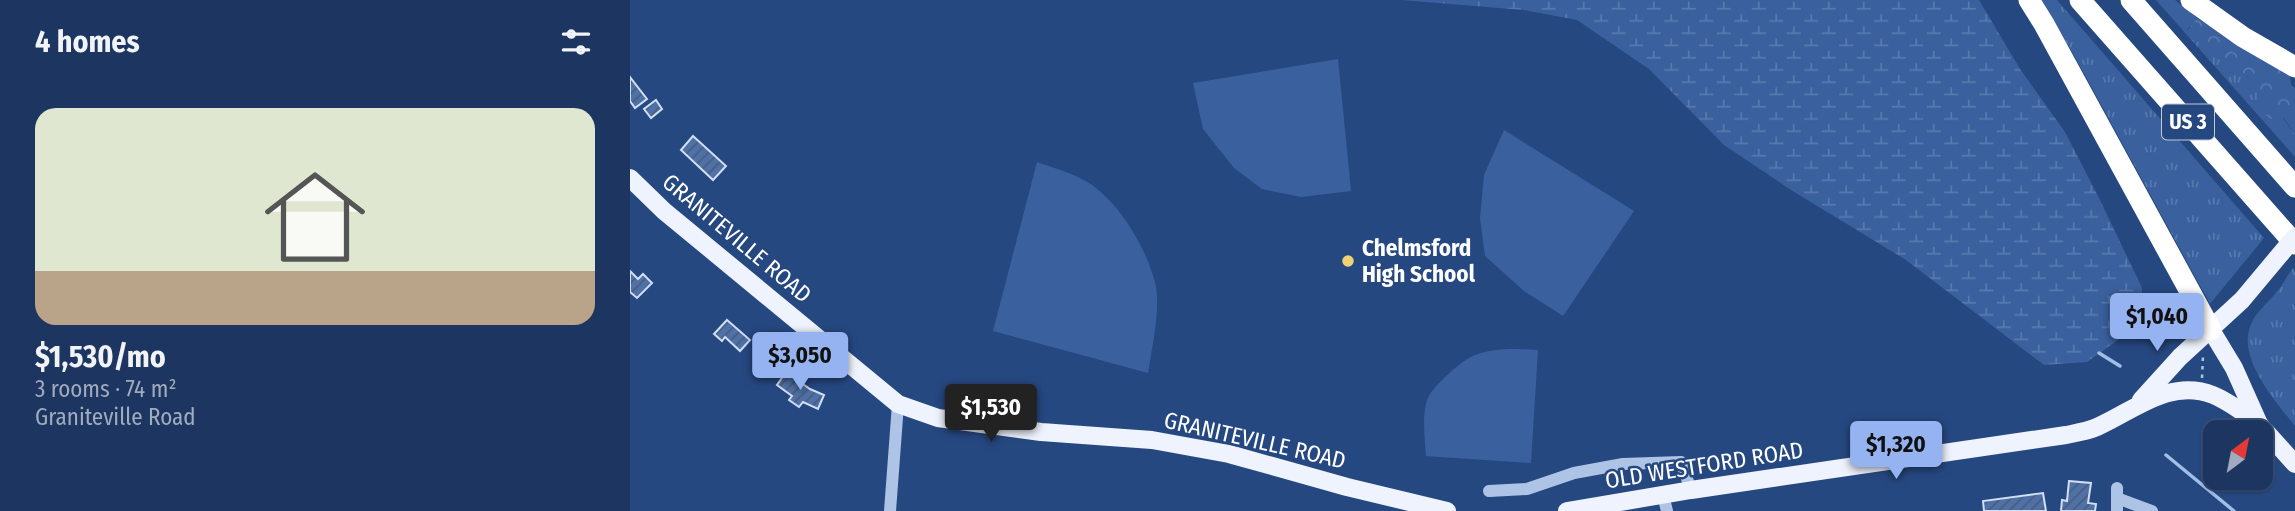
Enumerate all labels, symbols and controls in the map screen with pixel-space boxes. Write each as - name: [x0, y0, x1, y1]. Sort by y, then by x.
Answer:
- icon: filters: [557, 23, 595, 61]
- text: 4 homes: [35, 24, 140, 60]
- road number: US 3: [2162, 104, 2214, 140]
- icon: home: [252, 154, 378, 280]
- street label: GRANITEVILLE ROAD: [657, 168, 817, 308]
- place label: Chelmsford High School: [1362, 234, 1476, 288]
- marker: Chelmsford High School: [1340, 253, 1356, 269]
- pin: $1,040: [2100, 294, 2214, 353]
- text: $1,040: [2126, 302, 2188, 330]
- pin: $3,050: [743, 332, 857, 392]
- text: $1,530/mo: [35, 339, 166, 375]
- text: $3,050: [768, 341, 832, 369]
- text: 3 rooms · 74 m²: [35, 375, 177, 403]
- pin: $1,530: [934, 384, 1048, 444]
- text: $1,530: [961, 393, 1021, 421]
- text: Graniteville Road: [35, 403, 196, 431]
- street label: GRANITEVILLE ROAD: [1161, 405, 1349, 475]
- north arrow: [2203, 420, 2273, 490]
- map controls: [2203, 420, 2273, 490]
- pin: $1,320: [1839, 421, 1953, 481]
- text: $1,320: [1866, 430, 1926, 458]
- street label: OLD WESTFORD ROAD: [1603, 436, 1805, 494]

